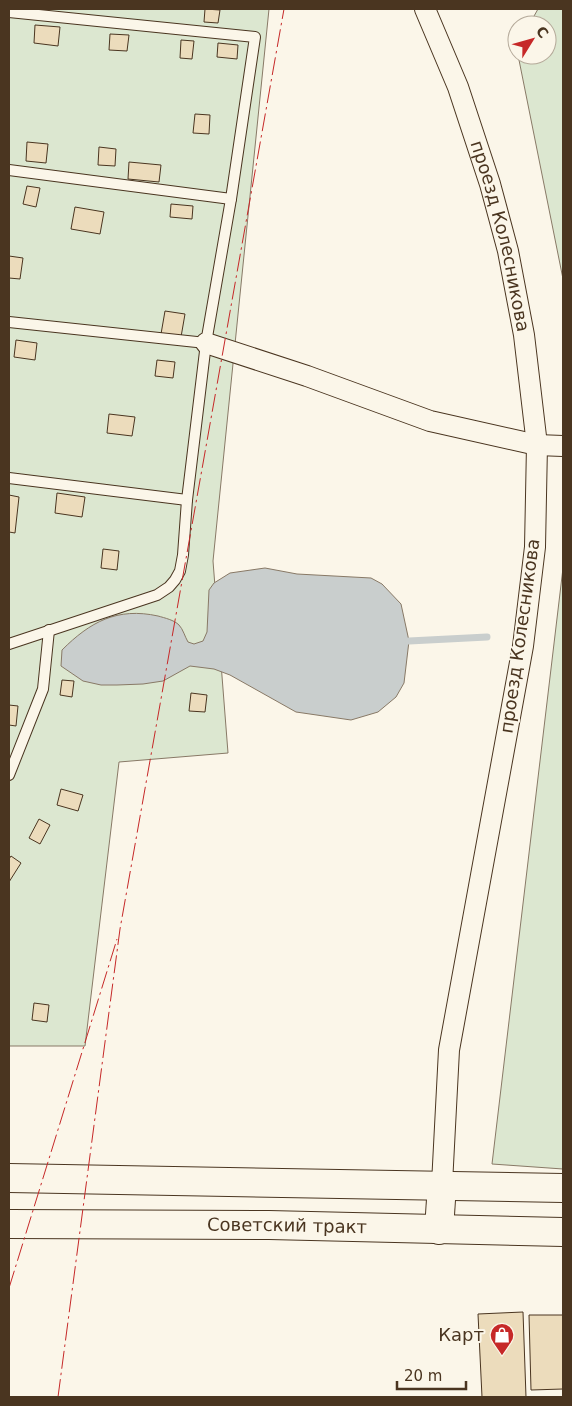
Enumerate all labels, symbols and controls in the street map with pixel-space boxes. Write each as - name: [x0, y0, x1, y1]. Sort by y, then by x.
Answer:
- north arrow: [507, 15, 557, 65]
- text: С: [533, 23, 552, 41]
- street label: проезд Колесникова: [466, 138, 534, 333]
- street label: проезд Колесникова: [495, 537, 544, 735]
- street label: Советский тракт: [207, 1214, 367, 1237]
- shop icon: Карт: [489, 1322, 515, 1356]
- place label: Карт: [438, 1324, 484, 1345]
- scale bar: [397, 1358, 466, 1390]
- text: 20 m: [404, 1367, 442, 1385]

